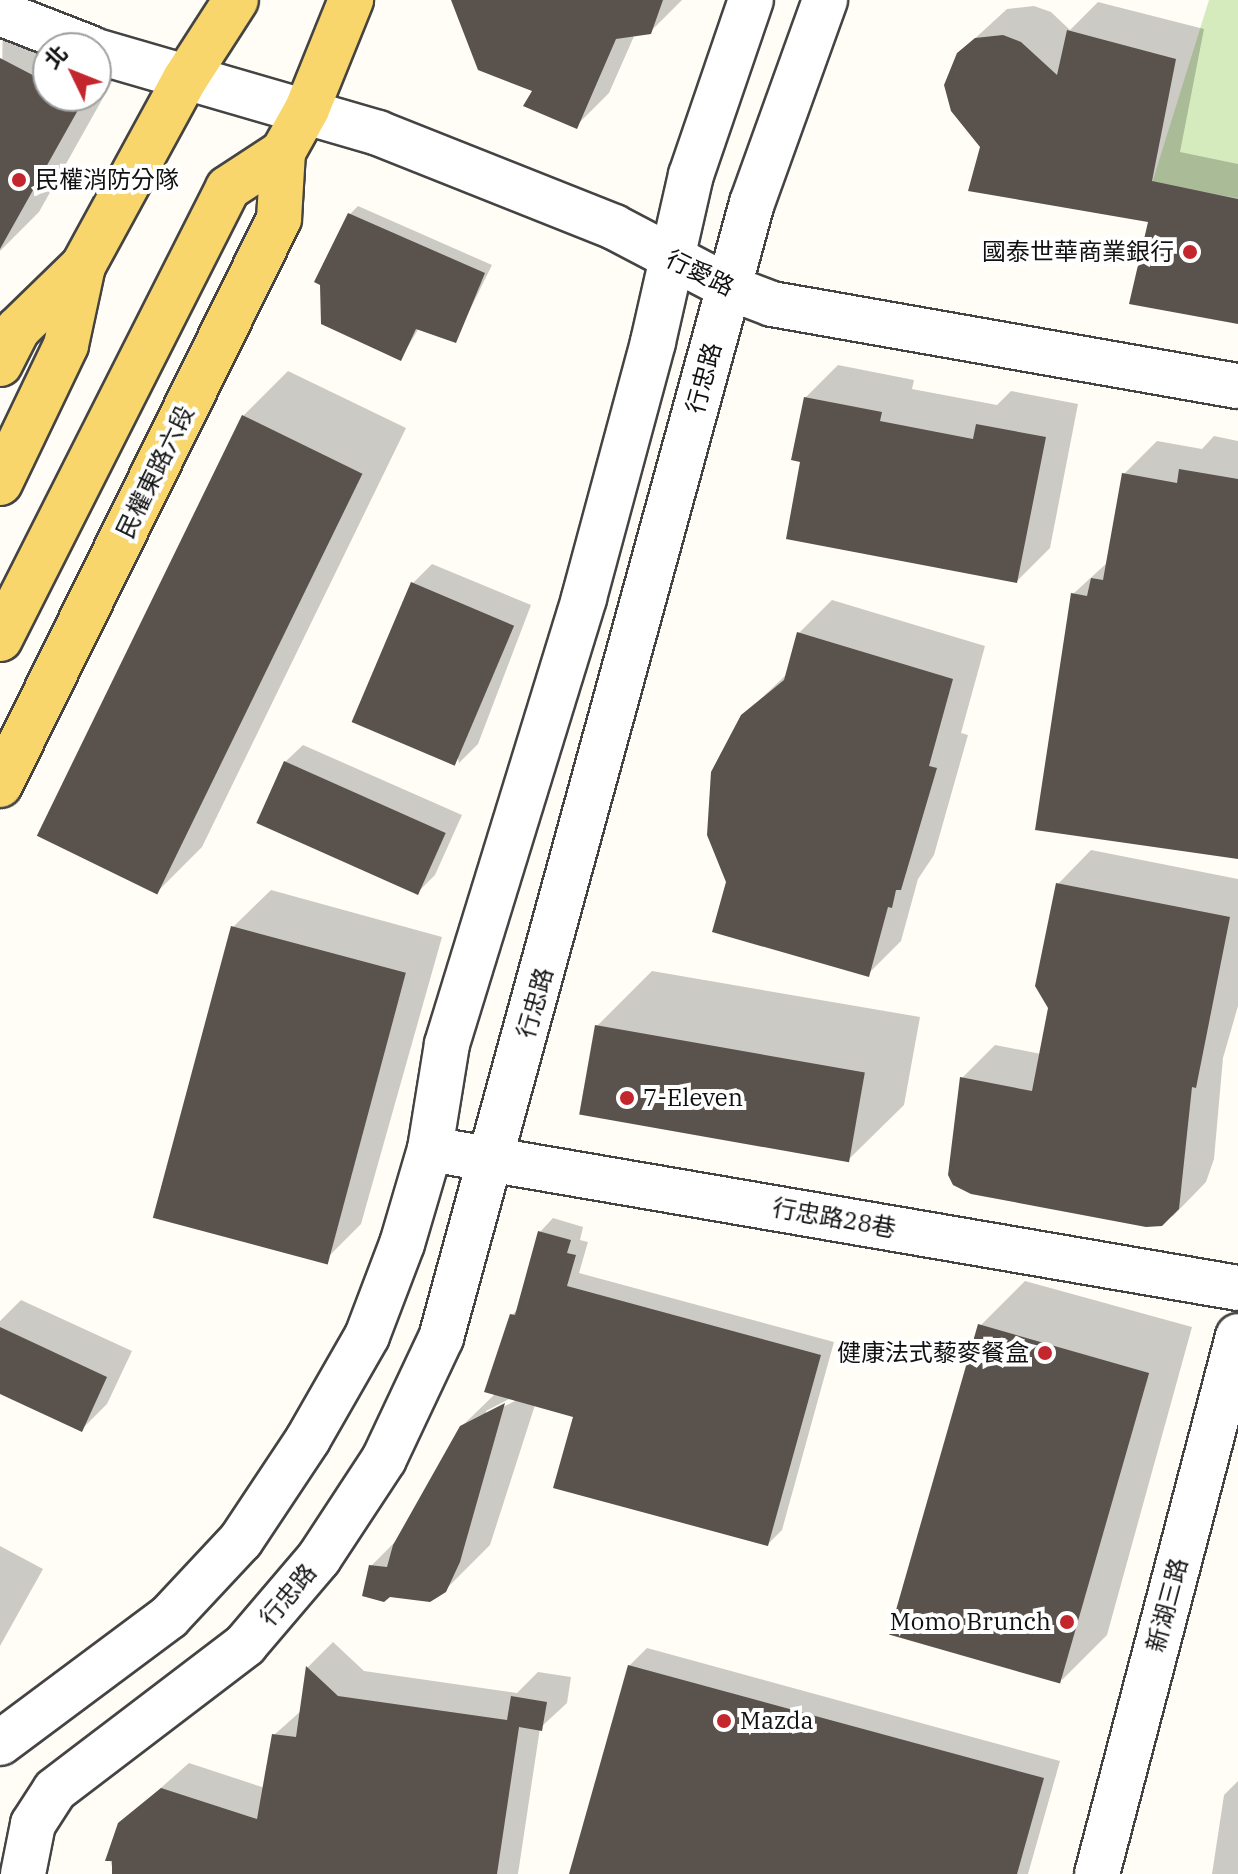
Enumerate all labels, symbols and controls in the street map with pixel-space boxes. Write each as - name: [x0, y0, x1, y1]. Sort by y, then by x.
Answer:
- north arrow: [32, 32, 112, 112]
- text: 北: [37, 39, 74, 75]
- place label: 民權消防分隊: [35, 166, 179, 194]
- marker: 民權消防分隊: [10, 171, 28, 189]
- place label: 國泰世華商業銀行: [982, 238, 1174, 266]
- marker: 國泰世華商業銀行: [1181, 243, 1199, 261]
- street label: 行愛路: [661, 244, 739, 302]
- street label: 行忠路: [681, 339, 727, 417]
- street label: 民權東路六段: [110, 401, 200, 543]
- street label: 行忠路: [511, 964, 559, 1042]
- place label: 7-Eleven: [643, 1084, 743, 1112]
- marker: 7-Eleven: [618, 1089, 636, 1107]
- street label: 行忠路28巷: [770, 1193, 898, 1243]
- place label: 健康法式藜麥餐盒: [837, 1339, 1029, 1367]
- marker: 健康法式藜麥餐盒: [1036, 1344, 1054, 1362]
- street label: 新湖三路: [1141, 1555, 1193, 1655]
- street label: 行忠路: [254, 1558, 322, 1632]
- place label: Momo Brunch: [890, 1608, 1051, 1636]
- marker: Momo Brunch: [1058, 1613, 1076, 1631]
- place label: Mazda: [740, 1707, 814, 1735]
- marker: Mazda: [715, 1712, 733, 1730]

